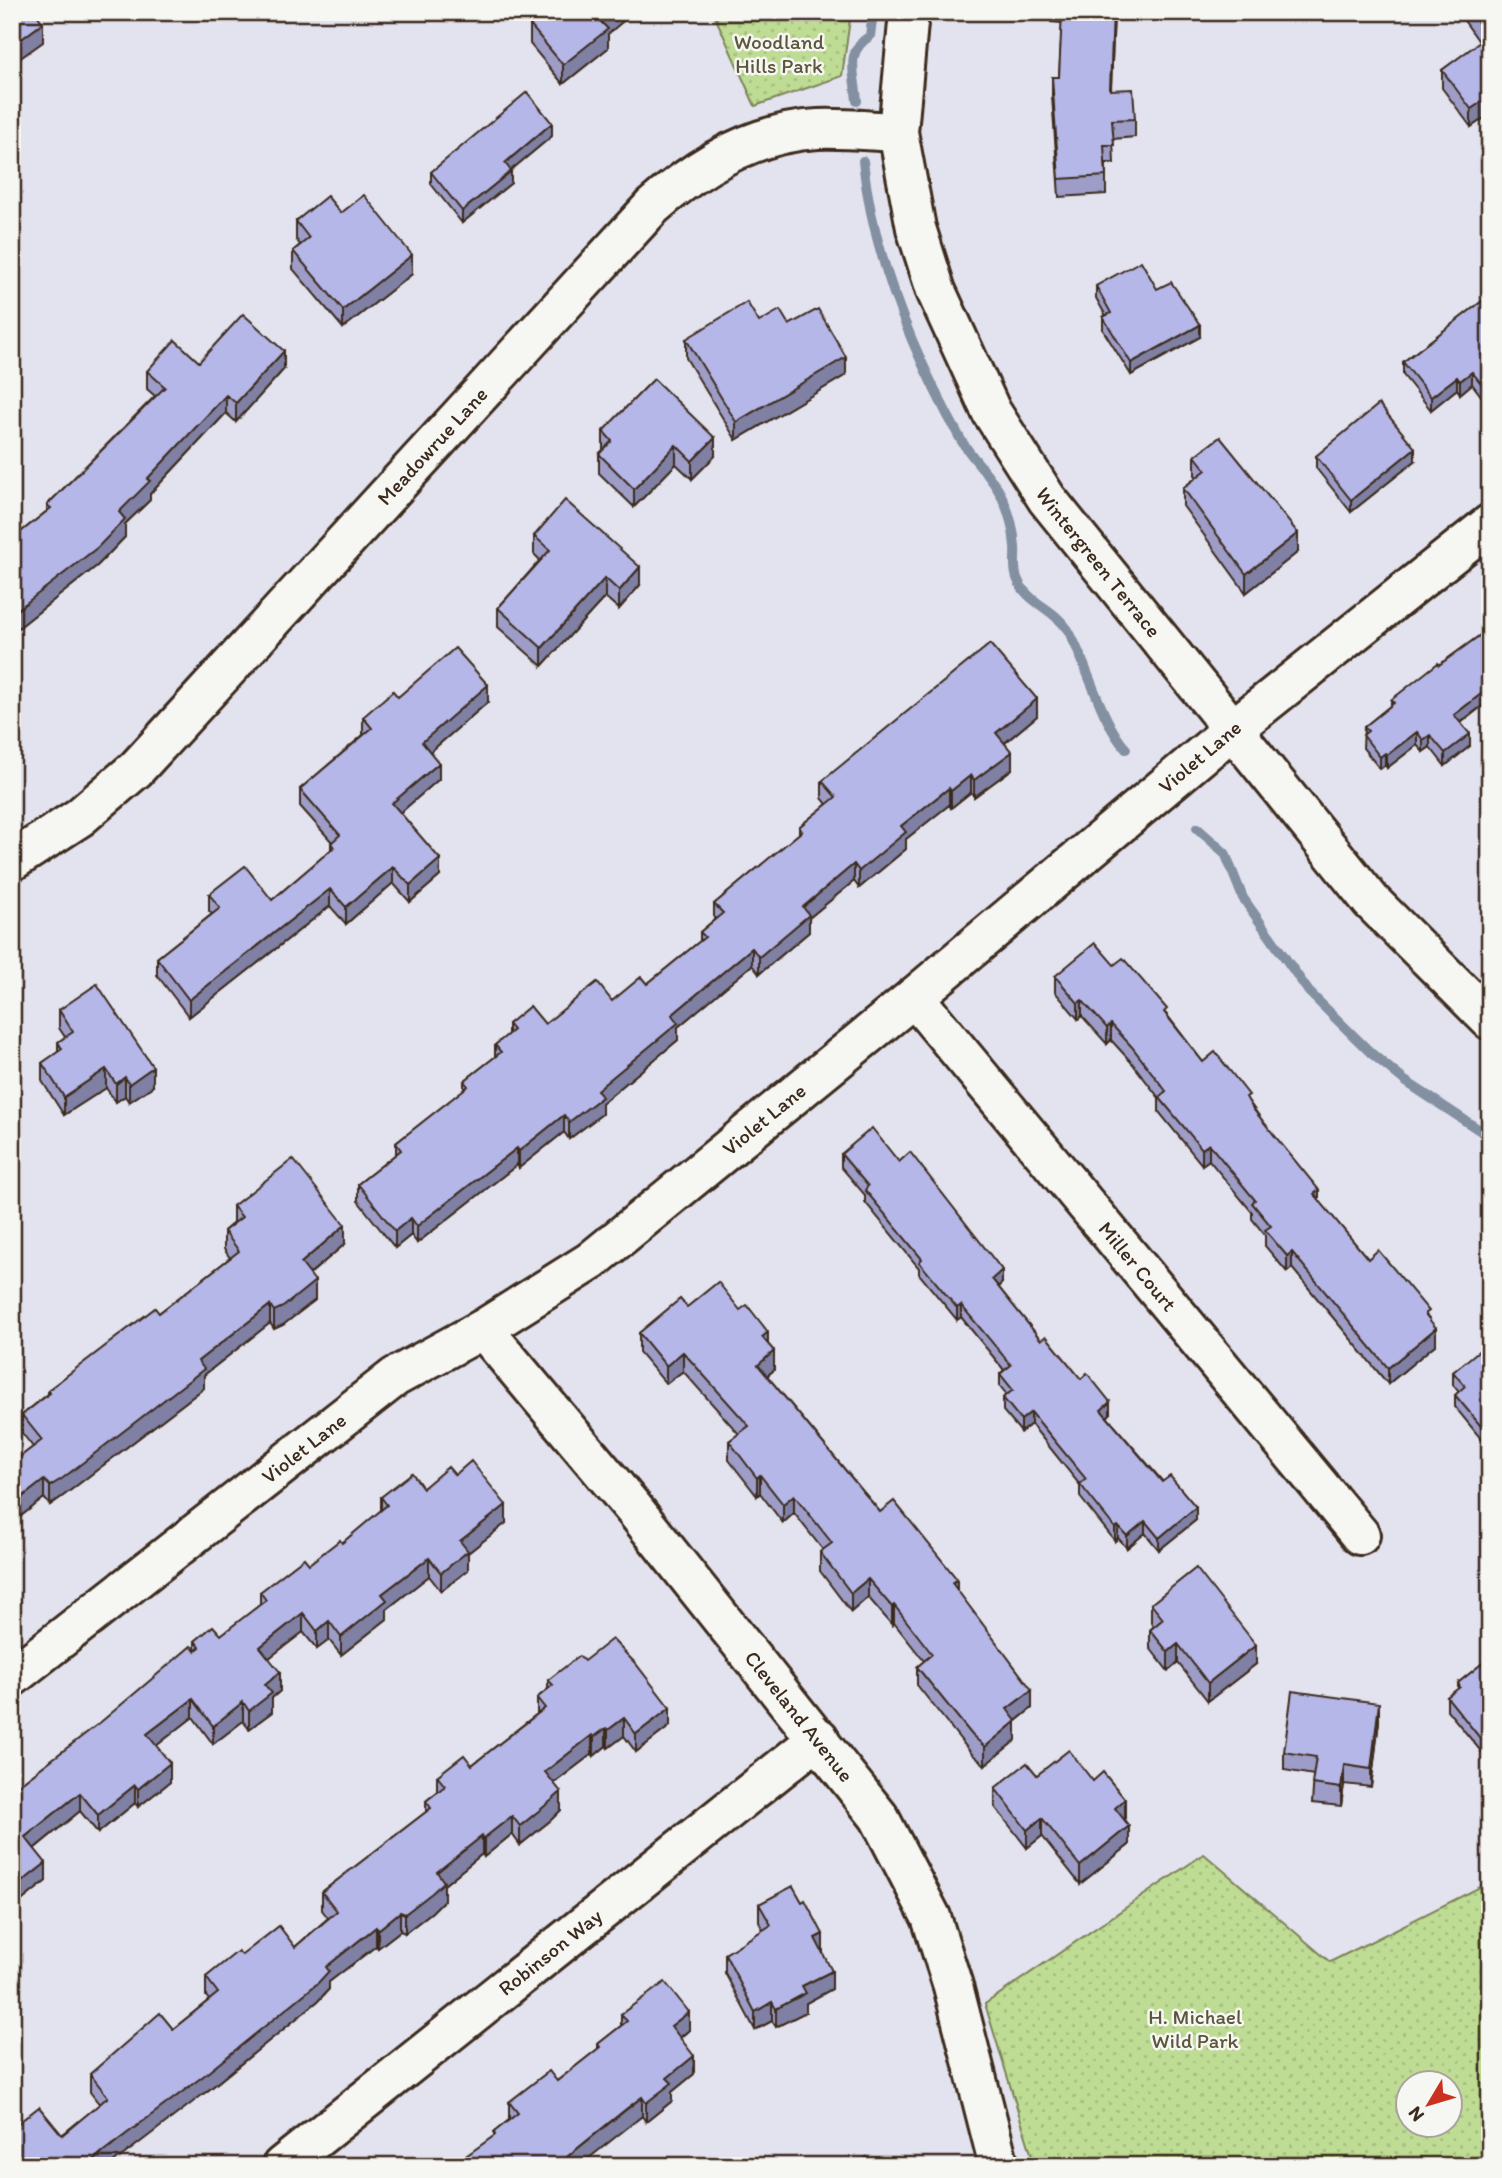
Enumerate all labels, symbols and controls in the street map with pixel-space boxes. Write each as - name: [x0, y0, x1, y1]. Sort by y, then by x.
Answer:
- park label: Woodland Hills Park: [734, 29, 825, 78]
- street label: Meadowrue Lane: [372, 382, 492, 510]
- street label: Wintergreen Terrace: [1031, 482, 1166, 642]
- street label: Violet Lane: [1153, 714, 1246, 798]
- street label: Violet Lane: [717, 1078, 811, 1161]
- street label: Miller Court: [1093, 1216, 1182, 1316]
- street label: Violet Lane: [256, 1407, 351, 1489]
- street label: Cleveland Avenue: [740, 1645, 859, 1787]
- street label: Robinson Way: [493, 1903, 607, 2001]
- park label: H. Michael Wild Park: [1148, 2004, 1242, 2053]
- north arrow: [1394, 2070, 1464, 2140]
- text: N: [1403, 2102, 1429, 2126]

